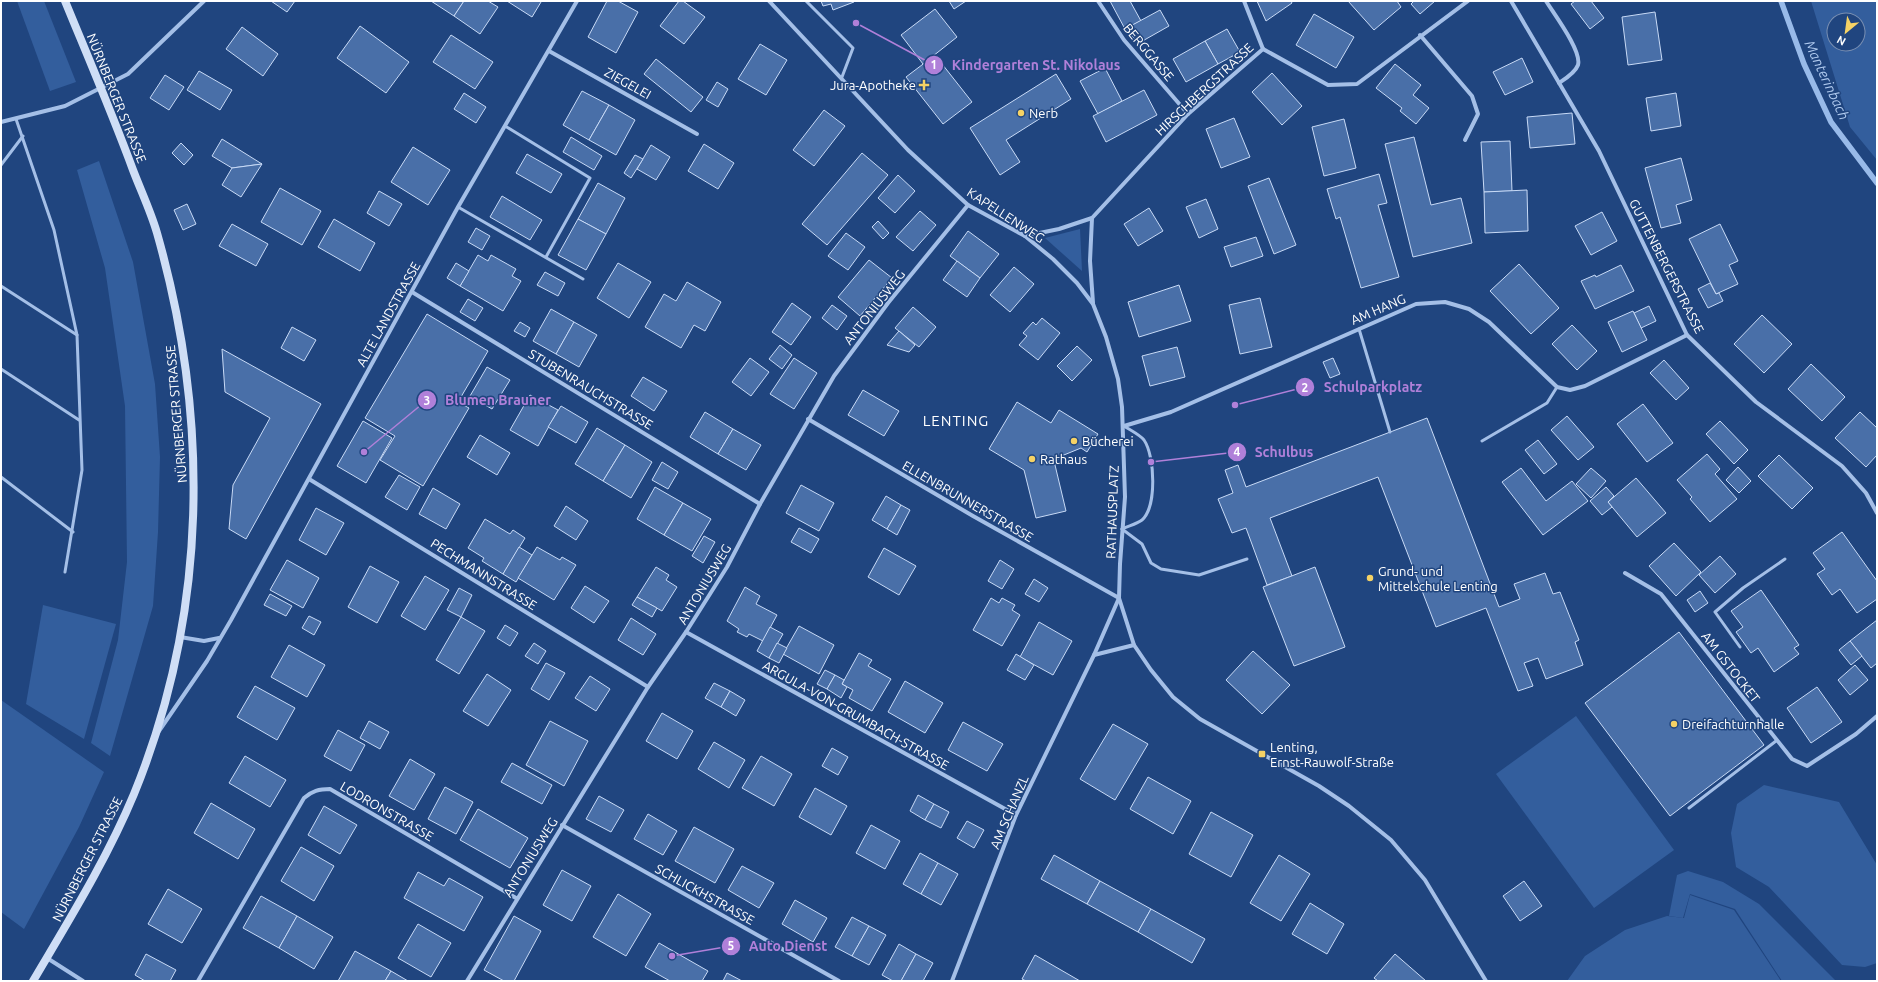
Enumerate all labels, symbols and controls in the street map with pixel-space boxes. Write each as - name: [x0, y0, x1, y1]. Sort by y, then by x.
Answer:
- north arrow: [1826, 12, 1866, 52]
- street label: BERGGASSE: [1121, 21, 1177, 83]
- street label: NÜRNBERGER STRASSE: [85, 31, 150, 165]
- text: N: [1835, 34, 1848, 48]
- water label: Manterinbach: [1802, 38, 1852, 122]
- street label: HIRSCHBERGSTRASSE: [1152, 40, 1256, 138]
- callout: Kindergarten St. Nikolaus: [924, 52, 1128, 78]
- text: Kindergarten St. Nikolaus: [952, 57, 1121, 73]
- text: 1: [931, 58, 937, 71]
- street label: ZIEGELEI: [602, 65, 654, 101]
- place label: Jura-Apotheke: [830, 78, 916, 92]
- marker: Jura-Apotheke: [919, 80, 929, 90]
- place label: Nerb: [1029, 106, 1058, 120]
- marker: Nerb: [1016, 108, 1026, 118]
- street label: KAPELLENWEG: [965, 185, 1047, 245]
- street label: GUTTENBERGERSTRASSE: [1627, 197, 1707, 335]
- street label: ALTE LANDSTRASSE: [353, 259, 423, 369]
- street label: ANTONIUSWEG: [841, 267, 907, 347]
- street label: AM HANG: [1349, 291, 1407, 327]
- street label: NÜRNBERGER STRASSE: [162, 345, 189, 484]
- street label: STUBENRAUCHSTRASSE: [526, 346, 656, 432]
- callout: Schulparkplatz: [1295, 374, 1430, 400]
- text: Schulparkplatz: [1324, 379, 1422, 395]
- text: 2: [1302, 381, 1309, 394]
- callout: Blumen Brauner: [417, 387, 559, 413]
- text: Blumen Brauner: [445, 392, 551, 408]
- text: 3: [424, 394, 430, 407]
- district label: LENTING: [923, 412, 989, 429]
- place label: Bücherei: [1082, 434, 1134, 448]
- marker: Bücherei: [1069, 436, 1079, 446]
- callout: Schulbus: [1227, 439, 1321, 465]
- text: Schulbus: [1255, 444, 1314, 460]
- text: 4: [1234, 445, 1241, 458]
- place label: Rathaus: [1040, 452, 1087, 466]
- marker: Rathaus: [1027, 454, 1037, 464]
- street label: ELLENBRUNNERSTRASSE: [900, 458, 1036, 544]
- street label: RATHAUSPLATZ: [1103, 465, 1121, 559]
- street label: PECHMANNSTRASSE: [428, 536, 540, 612]
- street label: ANTONIUSWEG: [675, 541, 733, 627]
- place label: Grund- und Mittelschule Lenting: [1378, 564, 1498, 593]
- marker: Grund- und Mittelschule Lenting: [1365, 573, 1375, 583]
- street label: AM GSTOCKET: [1699, 629, 1763, 705]
- street label: ARGULA-VON-GRUMBACH-STRASSE: [760, 658, 952, 772]
- place label: Dreifachturnhalle: [1682, 717, 1785, 731]
- marker: Dreifachturnhalle: [1669, 719, 1679, 729]
- place label: Lenting, Ernst-Rauwolf-Straße: [1270, 740, 1394, 769]
- marker: Lenting, Ernst-Rauwolf-Straße: [1257, 749, 1267, 759]
- street label: AM SCHANZL: [987, 773, 1031, 851]
- street label: LODRONSTRASSE: [338, 779, 436, 843]
- street label: NÜRNBERGER STRASSE: [49, 794, 125, 924]
- street label: ANTONIUSWEG: [500, 815, 560, 899]
- street label: SCHLICKHSTRASSE: [653, 861, 757, 927]
- callout: Auto Dienst: [721, 933, 835, 959]
- text: Auto Dienst: [749, 938, 827, 954]
- text: 5: [728, 939, 735, 952]

